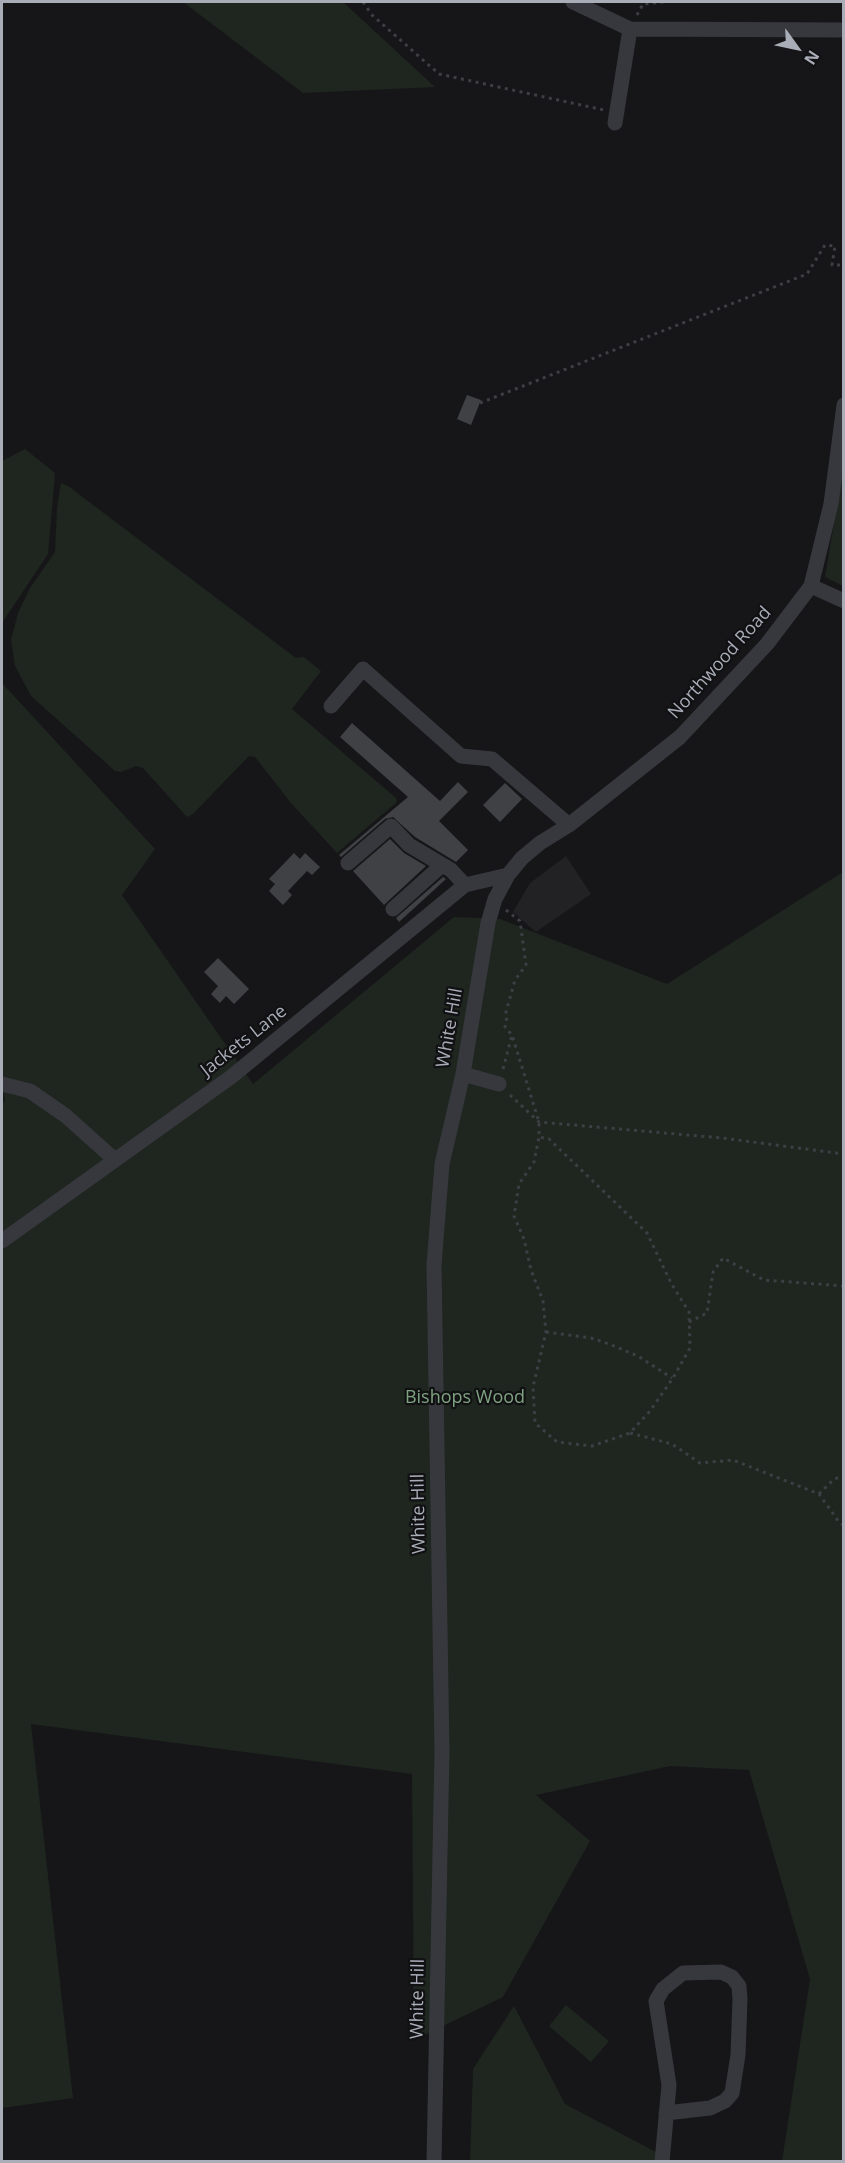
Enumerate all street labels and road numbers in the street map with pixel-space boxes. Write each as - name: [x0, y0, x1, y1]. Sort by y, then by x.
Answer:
- street label: Northwood Road: [664, 602, 776, 724]
- street label: White Hill: [432, 987, 468, 1069]
- street label: Jackets Lane: [197, 1001, 291, 1081]
- street label: White Hill: [408, 1474, 430, 1554]
- street label: White Hill: [407, 1959, 429, 2039]

